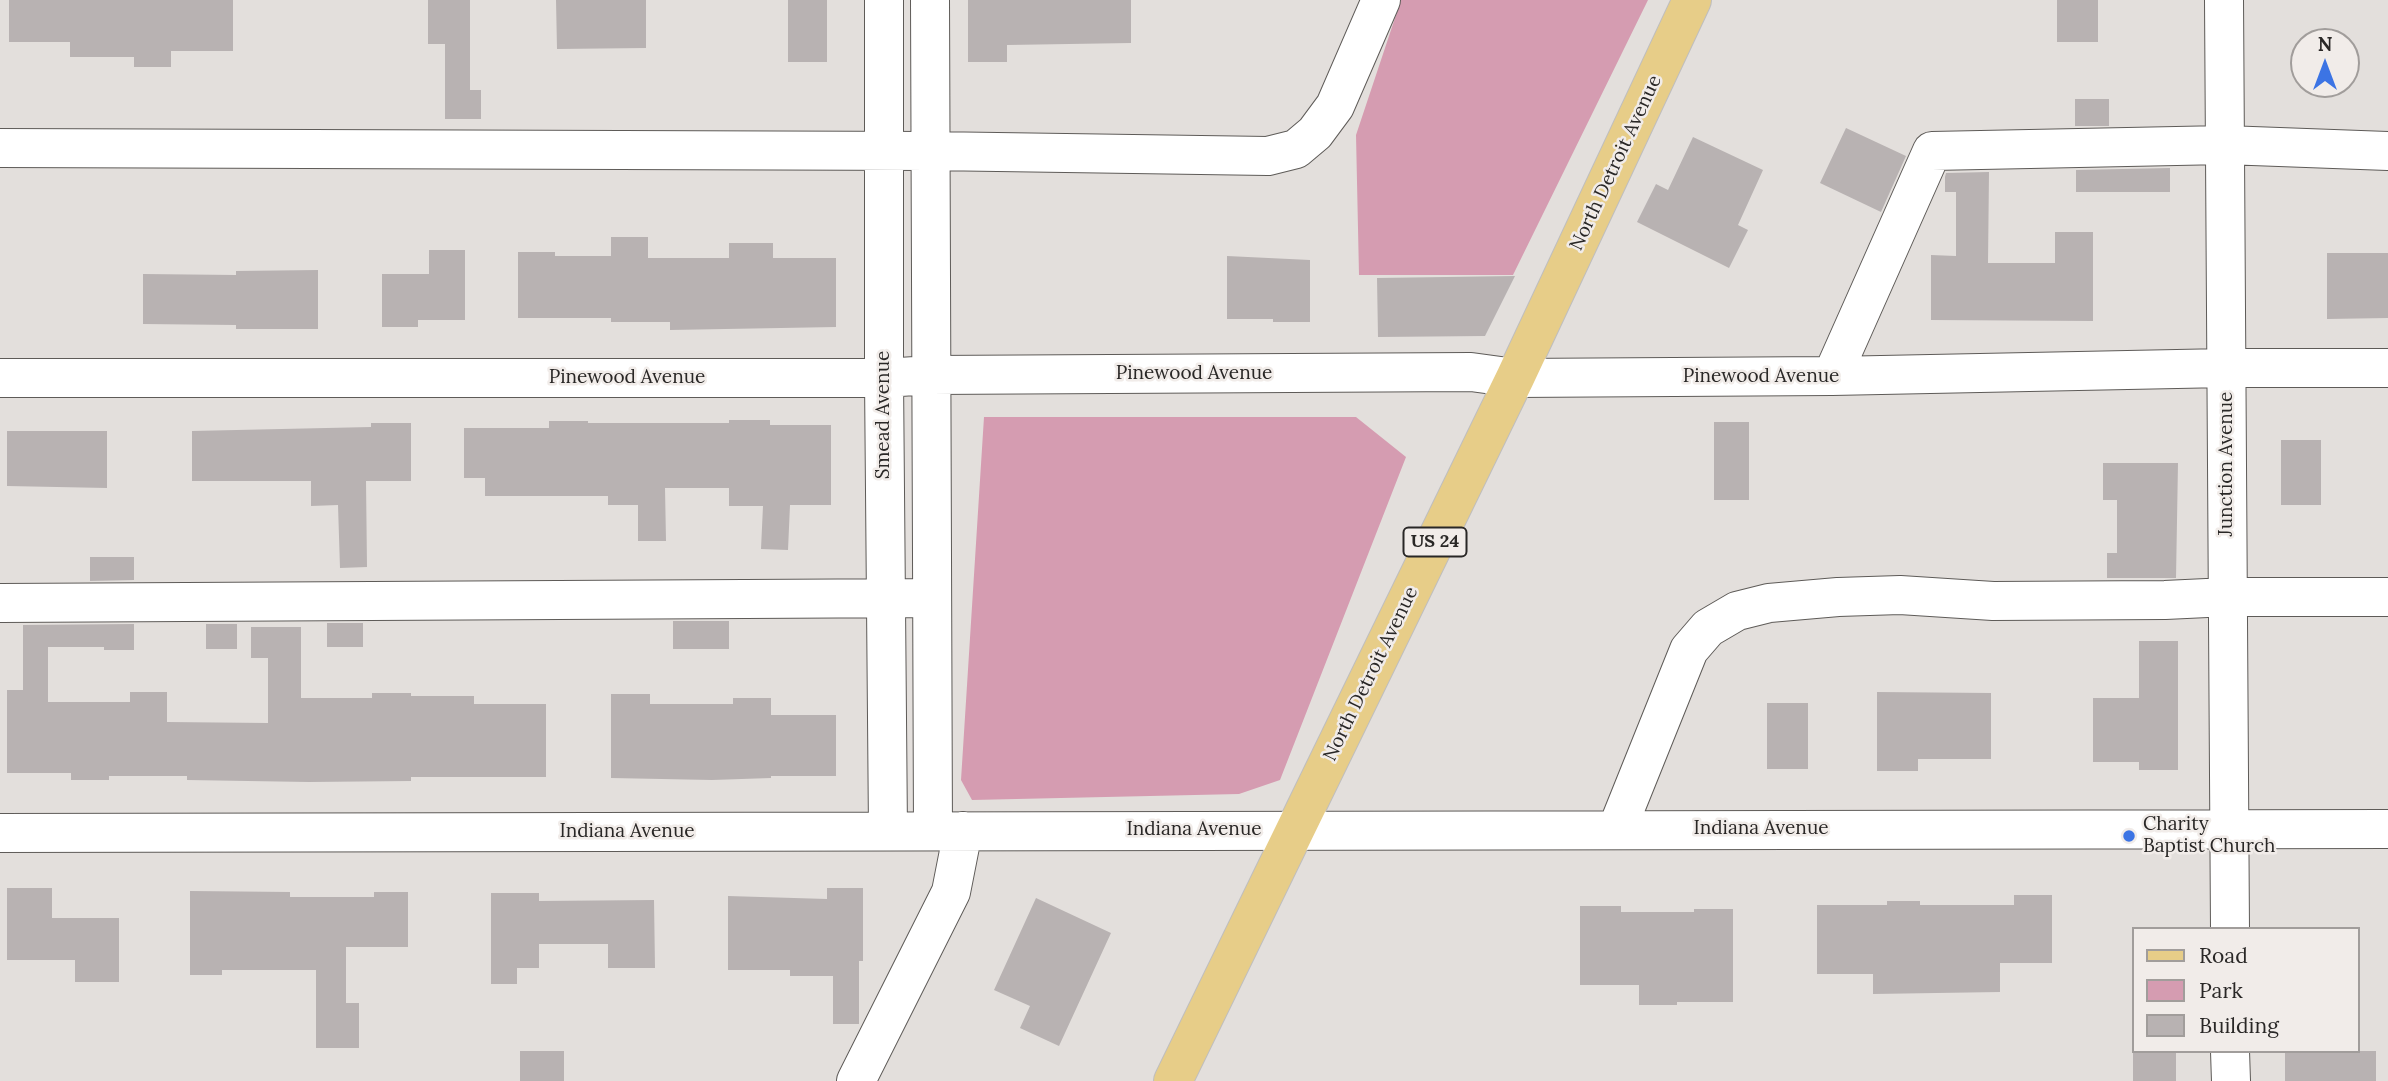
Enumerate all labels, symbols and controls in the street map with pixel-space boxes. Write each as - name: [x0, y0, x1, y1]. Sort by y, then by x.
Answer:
- north arrow: [2290, 28, 2360, 98]
- text: N: [2318, 32, 2332, 56]
- street label: North Detroit Avenue: [1565, 72, 1667, 254]
- street label: Smead Avenue: [873, 351, 895, 479]
- street label: Pinewood Avenue: [1116, 363, 1272, 385]
- street label: Pinewood Avenue: [1683, 366, 1839, 388]
- street label: Pinewood Avenue: [549, 367, 705, 389]
- street label: Junction Avenue: [2216, 392, 2238, 536]
- road number: US 24: [1404, 528, 1466, 556]
- street label: North Detroit Avenue: [1319, 583, 1423, 765]
- place label: Charity Baptist Church: [2143, 814, 2275, 858]
- street label: Indiana Avenue: [1693, 818, 1829, 840]
- street label: Indiana Avenue: [1126, 819, 1262, 841]
- street label: Indiana Avenue: [559, 821, 695, 843]
- marker: Charity Baptist Church: [2121, 828, 2137, 844]
- legend: [2132, 927, 2360, 1053]
- text: Road: [2199, 942, 2248, 969]
- text: Park: [2199, 977, 2243, 1004]
- text: Building: [2199, 1012, 2279, 1039]

